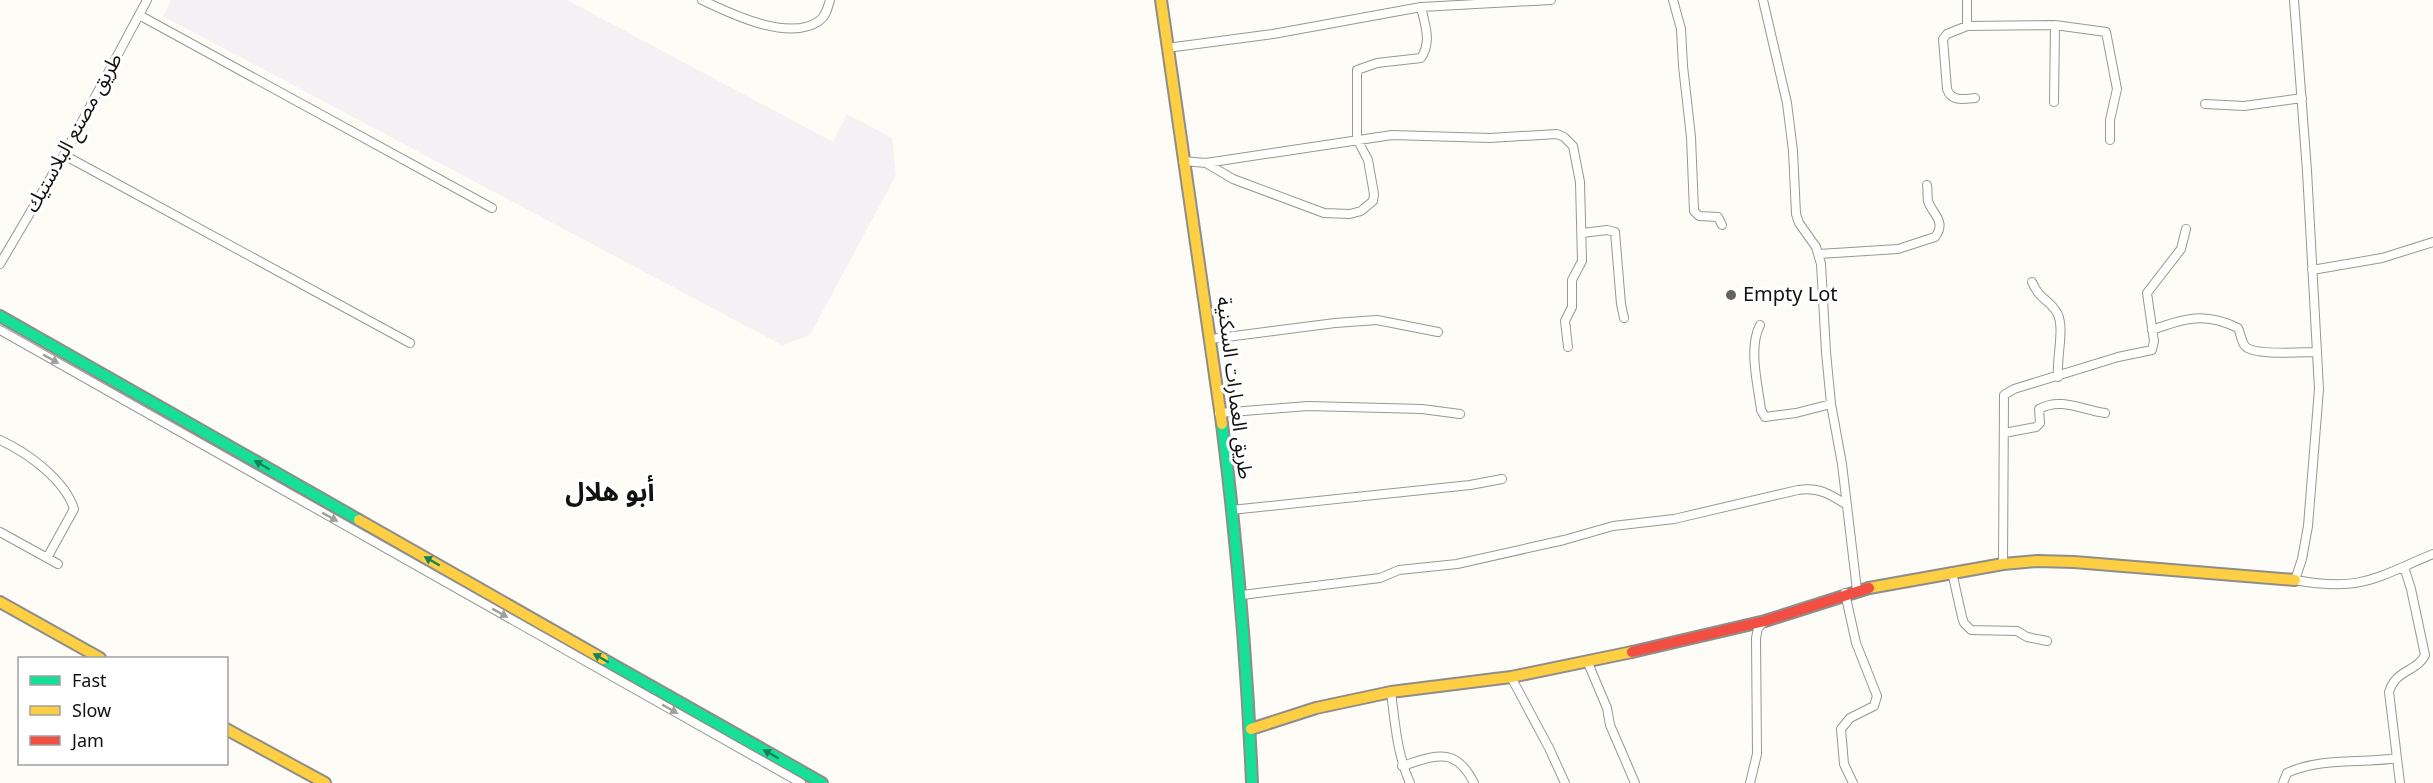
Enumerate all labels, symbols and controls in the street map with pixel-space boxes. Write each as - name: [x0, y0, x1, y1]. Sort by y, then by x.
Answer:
- street label: طريق مصنع البلاستيك: [12, 45, 136, 221]
- place label: Empty Lot: [1743, 274, 1838, 316]
- marker: Empty Lot: [1724, 288, 1738, 302]
- street label: طريق العمارات السكنية: [1202, 294, 1266, 482]
- one-way arrow: [43, 354, 60, 364]
- one-way arrow: [253, 460, 270, 470]
- district label: أبو هلال: [565, 465, 655, 520]
- one-way arrow: [322, 512, 339, 522]
- one-way arrow: [423, 556, 440, 566]
- one-way arrow: [492, 608, 509, 618]
- one-way arrow: [593, 652, 609, 663]
- legend: [18, 657, 228, 765]
- text: Fast: [72, 662, 107, 700]
- text: Slow: [72, 692, 111, 730]
- one-way arrow: [662, 704, 679, 714]
- text: Jam: [70, 722, 104, 760]
- one-way arrow: [762, 749, 779, 759]

